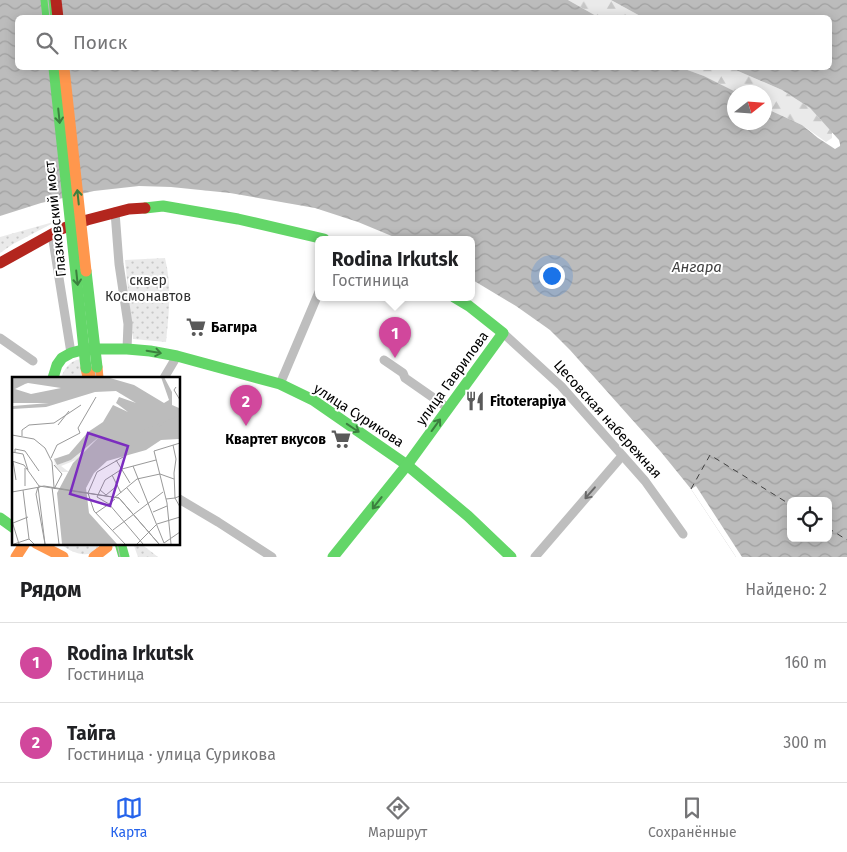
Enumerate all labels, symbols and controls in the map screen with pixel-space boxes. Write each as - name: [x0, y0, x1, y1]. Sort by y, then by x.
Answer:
- search box: [15, 15, 832, 70]
- icon: search: [33, 29, 61, 57]
- text: Поиск: [73, 31, 127, 54]
- north arrow: [727, 85, 772, 130]
- one-way arrow: [54, 108, 64, 124]
- street label: Глазковский мост: [41, 159, 70, 278]
- one-way arrow: [73, 189, 83, 205]
- popup: [315, 236, 475, 301]
- text: Rodina Irkutsk: [332, 248, 458, 271]
- water label: Ангара: [671, 258, 722, 276]
- your location: [539, 263, 565, 289]
- one-way arrow: [72, 269, 82, 285]
- text: Гостиница: [332, 271, 409, 290]
- park label: сквер Космонавтов: [105, 272, 191, 305]
- supermarket icon: Багира: [185, 316, 207, 338]
- pin: 1: [379, 317, 411, 358]
- place label: Багира: [211, 319, 258, 336]
- street label: улица Гаврилова: [413, 328, 492, 429]
- one-way arrow: [146, 347, 162, 357]
- street label: Цесовская набережная: [550, 357, 665, 482]
- inset map: [12, 377, 180, 544]
- street label: улица Сурикова: [310, 380, 407, 451]
- pin: 2: [230, 385, 262, 426]
- restaurant icon: Fitoterapiya: [464, 390, 486, 412]
- place label: Fitoterapiya: [490, 393, 567, 410]
- one-way arrow: [431, 418, 441, 432]
- one-way arrow: [346, 423, 360, 433]
- supermarket icon: Квартет вкусов: [330, 428, 352, 450]
- place label: Квартет вкусов: [225, 431, 326, 448]
- one-way arrow: [585, 486, 596, 499]
- one-way arrow: [371, 496, 382, 509]
- map controls: [787, 497, 832, 542]
- button: locate: [787, 497, 832, 542]
- text: Рядом: [20, 577, 81, 603]
- text: Найдено: 2: [745, 580, 827, 599]
- text: Rodina Irkutsk: [67, 642, 194, 665]
- text: 1: [32, 653, 40, 672]
- text: 160 m: [785, 653, 827, 672]
- text: Гостиница: [67, 665, 145, 684]
- text: Тайга: [67, 722, 116, 745]
- text: 2: [32, 733, 40, 752]
- text: 300 m: [783, 733, 827, 752]
- text: Гостиница · улица Сурикова: [67, 745, 276, 764]
- tab: Карта: [110, 794, 147, 841]
- tab: Маршрут: [368, 794, 427, 841]
- tab: Сохранённые: [648, 794, 737, 841]

